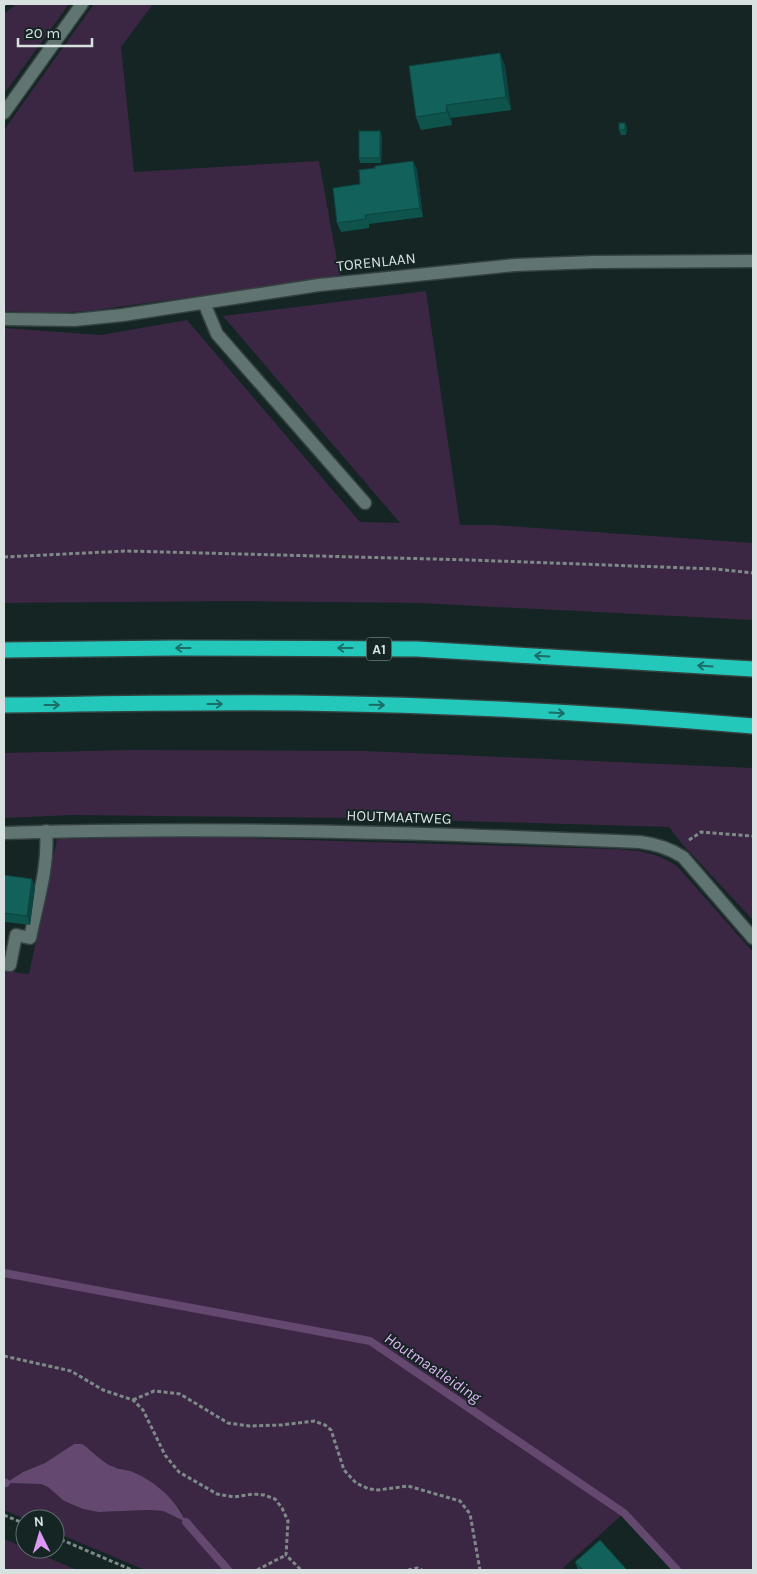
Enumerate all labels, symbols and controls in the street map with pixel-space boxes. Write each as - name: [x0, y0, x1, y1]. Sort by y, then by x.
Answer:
- scale bar: [18, 15, 91, 47]
- text: 20 m: [25, 24, 60, 42]
- street label: TORENLAAN: [335, 249, 417, 275]
- road number: A1: [366, 638, 392, 661]
- one-way arrow: [175, 643, 191, 653]
- one-way arrow: [337, 643, 354, 653]
- one-way arrow: [535, 651, 551, 660]
- one-way arrow: [697, 661, 713, 670]
- one-way arrow: [206, 699, 223, 709]
- one-way arrow: [44, 700, 60, 710]
- one-way arrow: [369, 701, 385, 710]
- one-way arrow: [549, 708, 565, 718]
- street label: HOUTMAATWEG: [346, 806, 452, 828]
- water label: Houtmaatleiding: [381, 1328, 485, 1407]
- north arrow: [15, 1509, 65, 1559]
- text: N: [33, 1513, 45, 1530]

